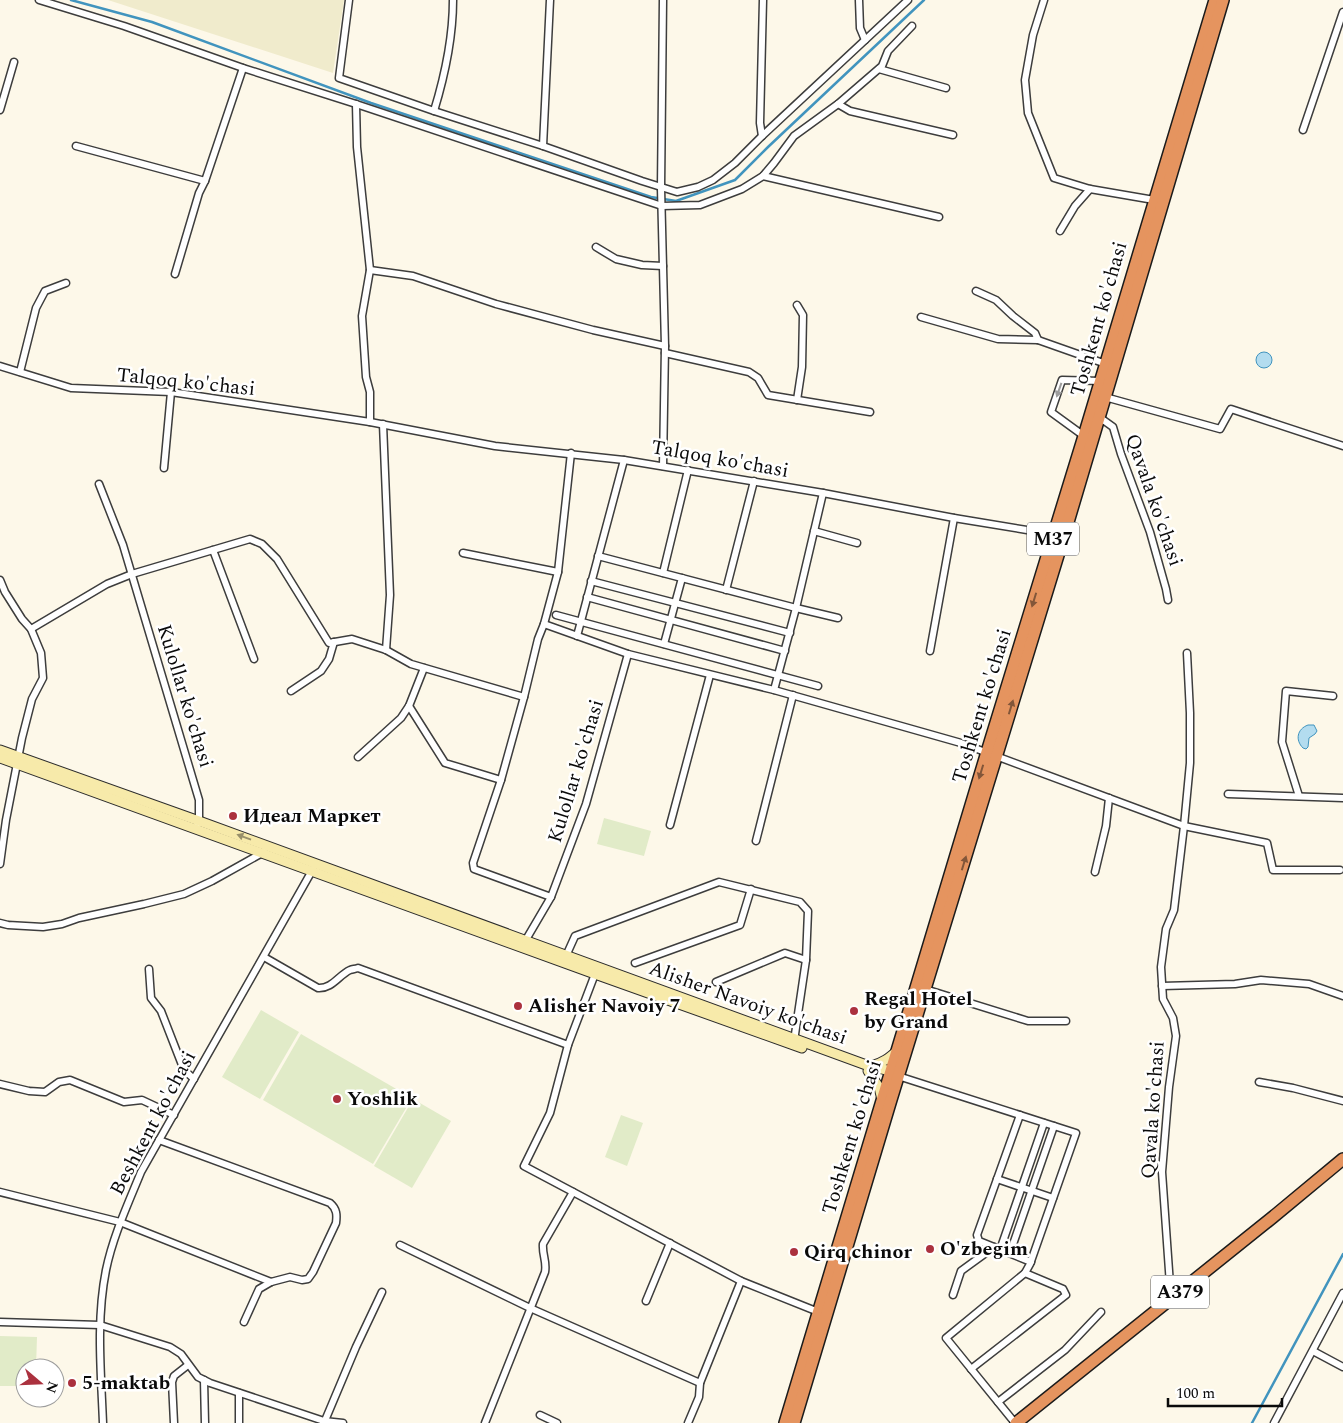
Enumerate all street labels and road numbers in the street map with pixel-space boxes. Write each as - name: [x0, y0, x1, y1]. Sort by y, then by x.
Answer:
- street label: Toshkent ko'chasi: [1063, 238, 1135, 400]
- street label: Talqoq ko'chasi: [115, 360, 257, 404]
- street label: Qavala ko'chasi: [1117, 430, 1191, 570]
- street label: Talqoq ko'chasi: [649, 432, 791, 486]
- road number: M37: [1027, 522, 1079, 556]
- street label: Kulollar ko'chasi: [149, 621, 221, 771]
- street label: Toshkent ko'chasi: [944, 625, 1020, 787]
- street label: Kulollar ko'chasi: [540, 696, 612, 846]
- street label: Alisher Navoiy ko'chasi: [645, 953, 851, 1053]
- street label: Qavala ko'chasi: [1133, 1040, 1173, 1180]
- street label: Beshkent ko'chasi: [102, 1045, 204, 1201]
- street label: Toshkent ko'chasi: [814, 1056, 890, 1218]
- road number: A379: [1151, 1275, 1209, 1308]

